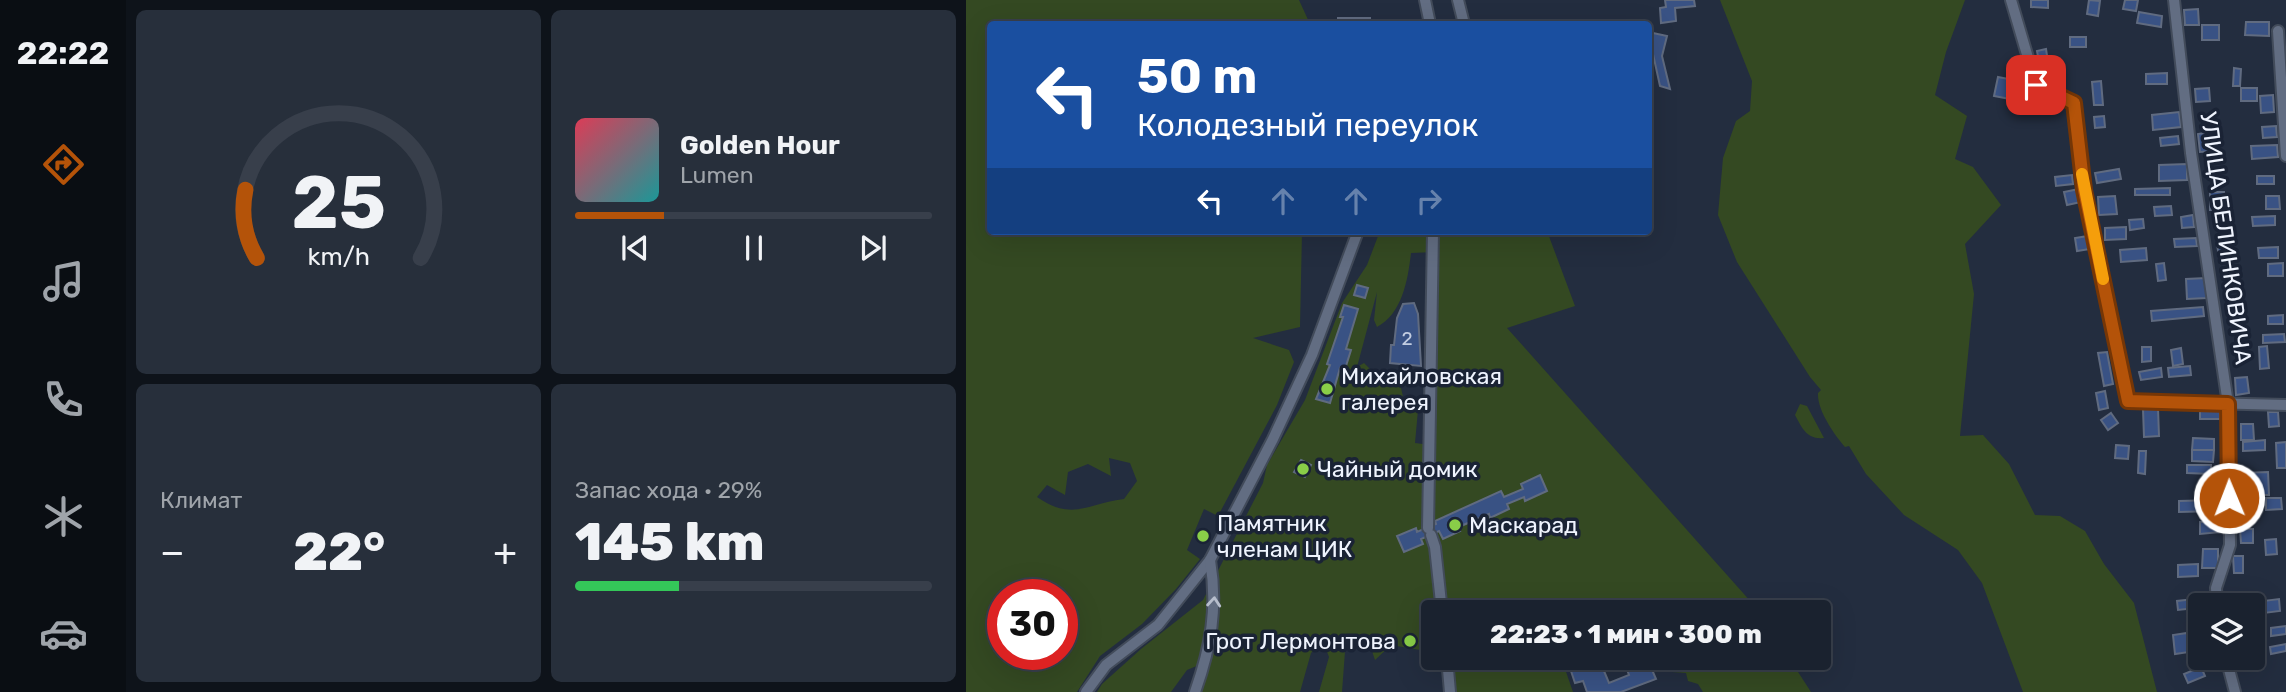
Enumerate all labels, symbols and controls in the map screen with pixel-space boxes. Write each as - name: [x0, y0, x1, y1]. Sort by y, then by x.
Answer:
- text: 22:22: [17, 34, 109, 72]
- text: 50 m: [1137, 47, 1257, 105]
- icon: left: [1022, 49, 1113, 140]
- pin: [2006, 55, 2066, 115]
- icon: arrive: [2017, 66, 2055, 104]
- text: Колодезный переулок: [1137, 106, 1478, 144]
- street label: УЛИЦА БЕЛИНКОВИЧА: [2194, 110, 2258, 366]
- text: Golden Hour: [680, 130, 840, 161]
- icon: directions: [39, 140, 88, 189]
- text: 25: [291, 161, 386, 247]
- text: Lumen: [680, 161, 754, 189]
- icon: left: [1191, 182, 1229, 220]
- icon: ahead: [1264, 182, 1302, 220]
- icon: ahead: [1337, 182, 1375, 220]
- icon: right: [1410, 182, 1448, 220]
- icon: previous: [616, 229, 654, 267]
- icon: pause: [735, 229, 773, 267]
- icon: next: [854, 229, 892, 267]
- text: km/h: [307, 242, 370, 271]
- icon: music: [39, 257, 88, 306]
- house number: 2: [1401, 327, 1413, 350]
- place label: Михайловская галерея: [1341, 362, 1502, 416]
- icon: phone: [39, 375, 88, 424]
- marker: Михайловская галерея: [1319, 381, 1335, 397]
- place label: Чайный домик: [1317, 455, 1478, 483]
- marker: Чайный домик: [1295, 461, 1311, 477]
- position arrow: [2192, 461, 2266, 535]
- text: Запас хода · 29%: [575, 476, 762, 504]
- text: Климат: [160, 486, 242, 514]
- icon: climate: [39, 492, 88, 541]
- place label: Памятник членам ЦИК: [1217, 509, 1353, 563]
- text: 145 km: [575, 511, 765, 573]
- place label: Маскарад: [1469, 511, 1578, 539]
- marker: Маскарад: [1447, 517, 1463, 533]
- text: 22°: [293, 521, 385, 583]
- marker: Памятник членам ЦИК: [1195, 528, 1211, 544]
- text: −: [160, 529, 185, 575]
- text: +: [493, 529, 517, 575]
- speed limit sign: 30: [987, 579, 1078, 670]
- map controls: [2188, 593, 2265, 670]
- button: layers: [2188, 593, 2265, 670]
- one-way arrow: [1206, 596, 1221, 607]
- icon: car: [39, 609, 88, 658]
- text: 22:23 · 1 мин · 300 m: [1490, 619, 1762, 650]
- place label: Грот Лермонтова: [1205, 627, 1396, 655]
- marker: Грот Лермонтова: [1402, 633, 1418, 649]

